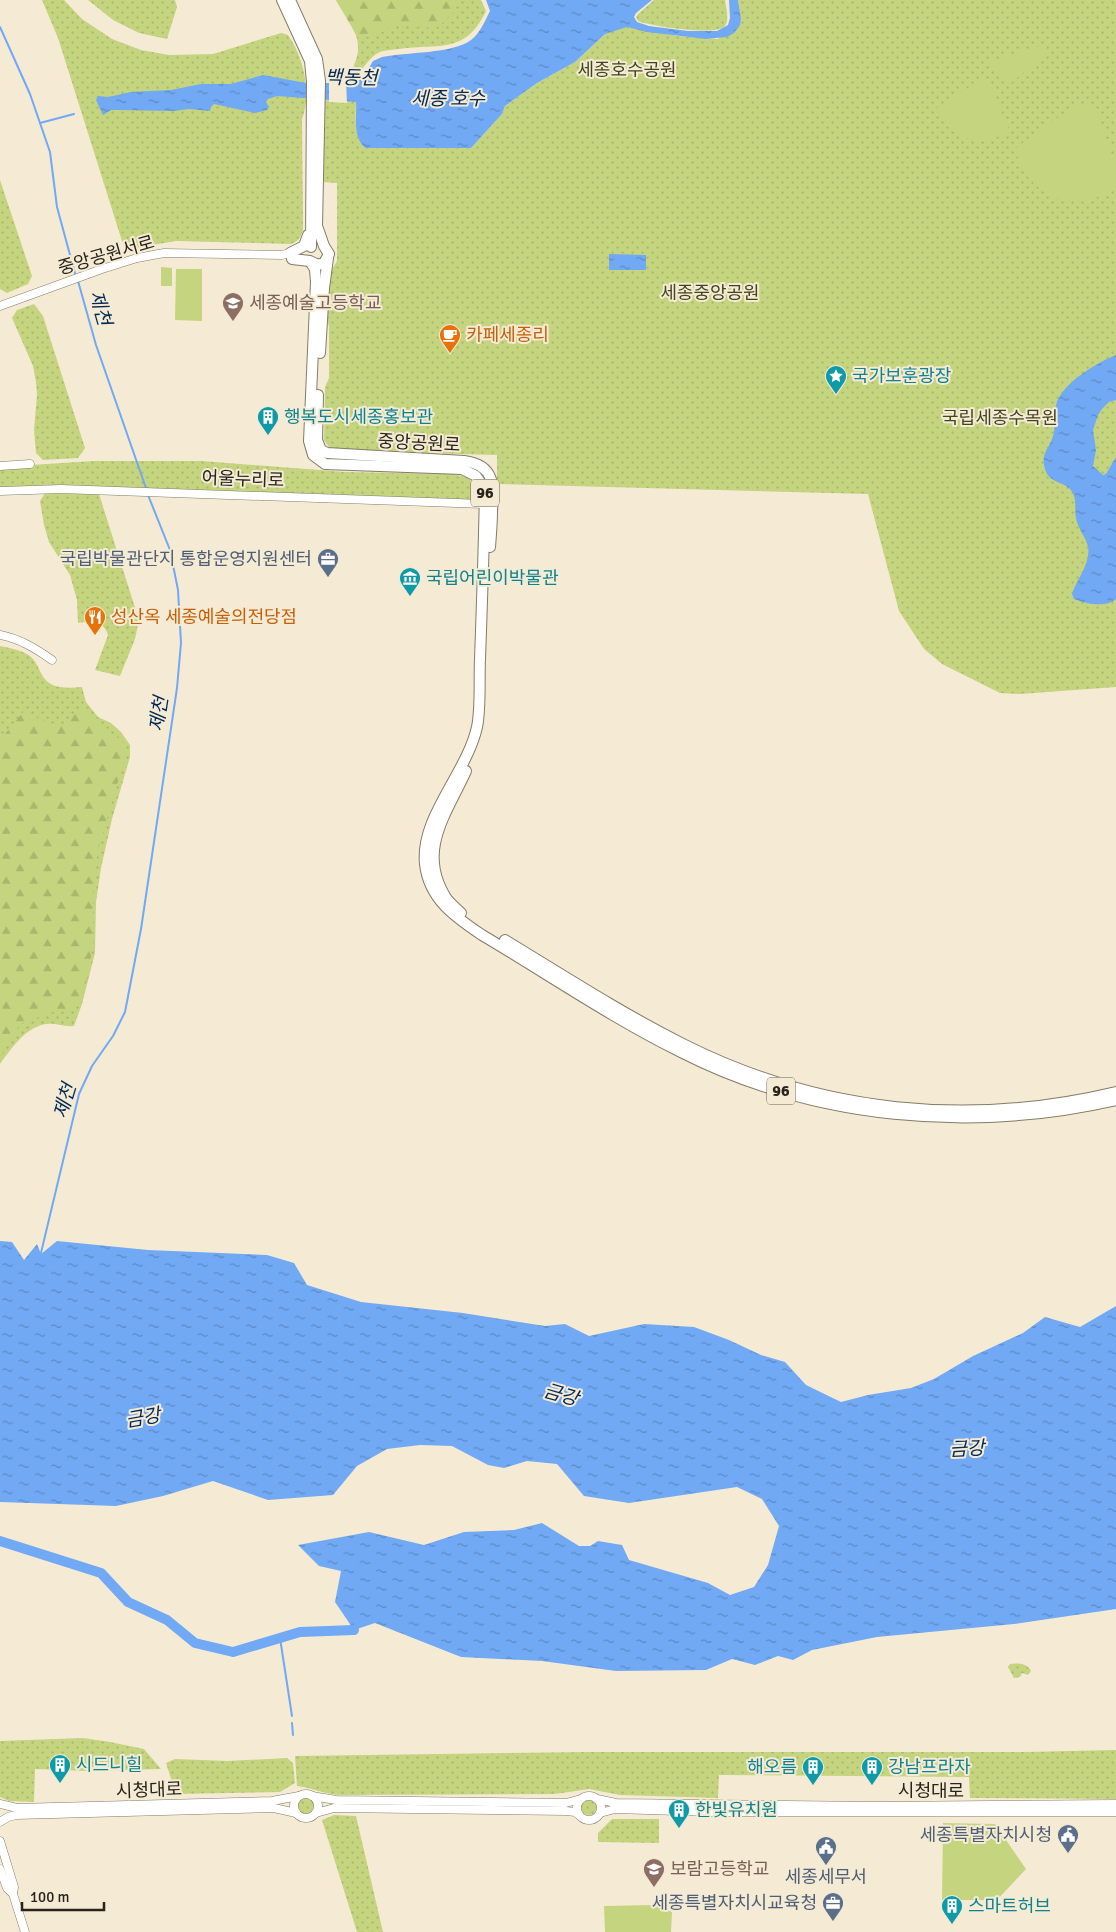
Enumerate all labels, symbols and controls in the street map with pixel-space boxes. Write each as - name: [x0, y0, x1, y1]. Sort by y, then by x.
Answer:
- park label: 세종호수공원: [577, 59, 677, 81]
- water label: 백동천: [325, 66, 379, 90]
- water label: 세종 호수: [411, 87, 486, 111]
- street label: 중앙공원서로: [55, 231, 157, 279]
- park label: 세종중앙공원: [660, 282, 760, 304]
- water label: 제천: [84, 288, 117, 330]
- school or university icon: 세종예술고등학교: [221, 291, 245, 322]
- place label: 세종예술고등학교: [249, 292, 381, 314]
- cafe icon: 카페세종리: [438, 323, 462, 354]
- place label: 카페세종리: [466, 324, 549, 346]
- place icon: 국가보훈광장: [824, 364, 848, 395]
- place label: 국가보훈광장: [852, 365, 951, 387]
- building icon: 행복도시세종홍보관: [256, 405, 280, 436]
- place label: 행복도시세종홍보관: [284, 406, 433, 428]
- park label: 국립세종수목원: [942, 407, 1058, 429]
- street label: 중앙공원로: [377, 430, 461, 456]
- street label: 어울누리로: [201, 467, 285, 491]
- road number: 96: [471, 479, 499, 506]
- office icon: 국립박물관단지 통합운영지원센터: [316, 547, 340, 578]
- place label: 국립박물관단지 통합운영지원센터: [60, 548, 312, 570]
- museum icon: 국립어린이박물관: [398, 566, 422, 597]
- place label: 국립어린이박물관: [426, 567, 559, 589]
- restaurant icon: 성산옥 세종예술의전당점: [83, 605, 107, 636]
- place label: 성산옥 세종예술의전당점: [111, 606, 297, 628]
- water label: 제천: [144, 693, 174, 733]
- road number: 96: [767, 1078, 795, 1104]
- water label: 제천: [48, 1079, 82, 1121]
- water label: 금강: [541, 1379, 584, 1412]
- water label: 금강: [124, 1403, 165, 1433]
- water label: 금강: [949, 1436, 988, 1462]
- building icon: 시드니힐: [48, 1753, 72, 1784]
- place label: 시드니힐: [76, 1754, 142, 1776]
- building icon: 해오름: [801, 1755, 825, 1786]
- building icon: 강남프라자: [860, 1755, 884, 1786]
- place label: 해오름: [747, 1756, 797, 1778]
- place label: 강남프라자: [888, 1756, 971, 1778]
- street label: 시청대로: [116, 1778, 182, 1802]
- street label: 시청대로: [898, 1780, 964, 1802]
- building icon: 한빛유치원: [667, 1798, 691, 1829]
- place label: 한빛유치원: [695, 1799, 778, 1821]
- public building icon: 세종특별자치시청: [1056, 1823, 1080, 1854]
- place label: 세종특별자치시청: [920, 1824, 1052, 1846]
- public building icon: 세종세무서: [814, 1835, 838, 1866]
- school or university icon: 보람고등학교: [642, 1857, 666, 1888]
- place label: 보람고등학교: [670, 1858, 769, 1880]
- place label: 세종세무서: [785, 1866, 867, 1888]
- scale bar: [22, 1880, 105, 1912]
- text: 100 m: [30, 1888, 70, 1906]
- office icon: 세종특별자치시교육청: [821, 1891, 845, 1922]
- place label: 세종특별자치시교육청: [651, 1892, 817, 1914]
- building icon: 스마트허브: [940, 1894, 964, 1925]
- place label: 스마트허브: [968, 1895, 1051, 1917]

